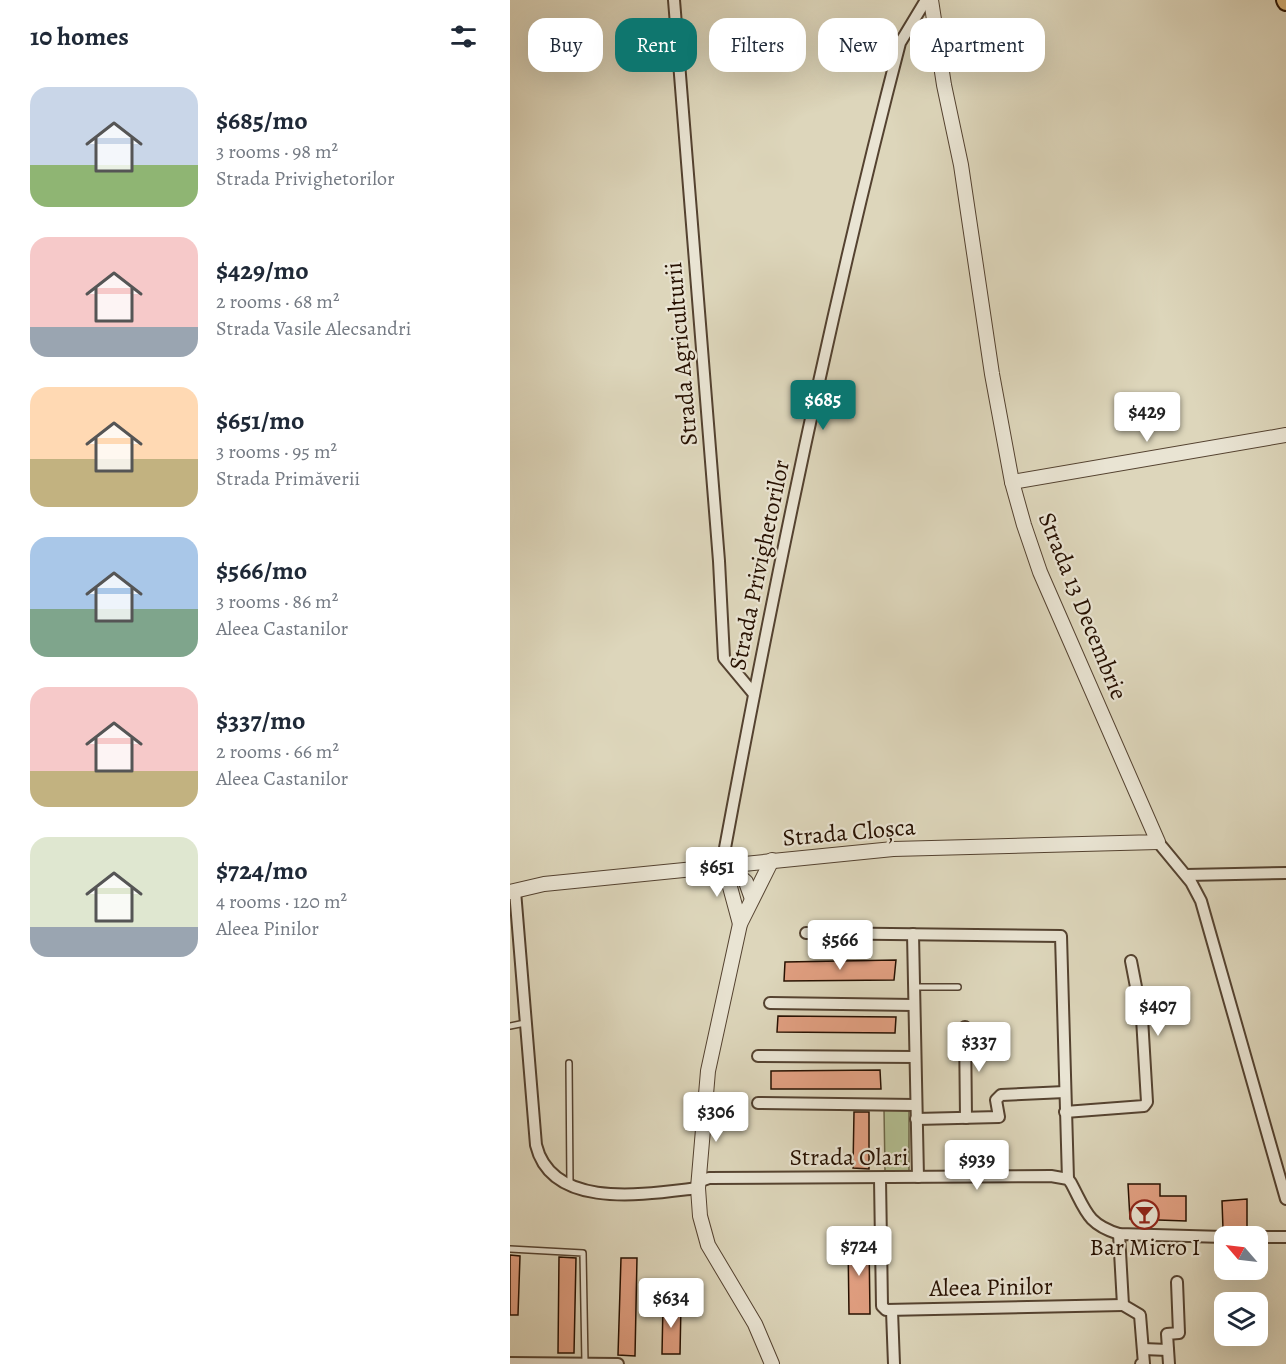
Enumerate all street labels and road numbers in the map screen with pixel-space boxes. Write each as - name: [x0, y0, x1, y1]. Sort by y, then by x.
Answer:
- street label: Strada Agriculturii: [657, 261, 705, 447]
- street label: Strada Privighetorilor: [721, 457, 797, 673]
- street label: Strada 13 Decembrie: [1031, 507, 1135, 705]
- street label: Strada Cloșca: [781, 810, 918, 854]
- street label: Strada Olari: [789, 1141, 909, 1173]
- street label: Aleea Pinilor: [928, 1270, 1053, 1304]

